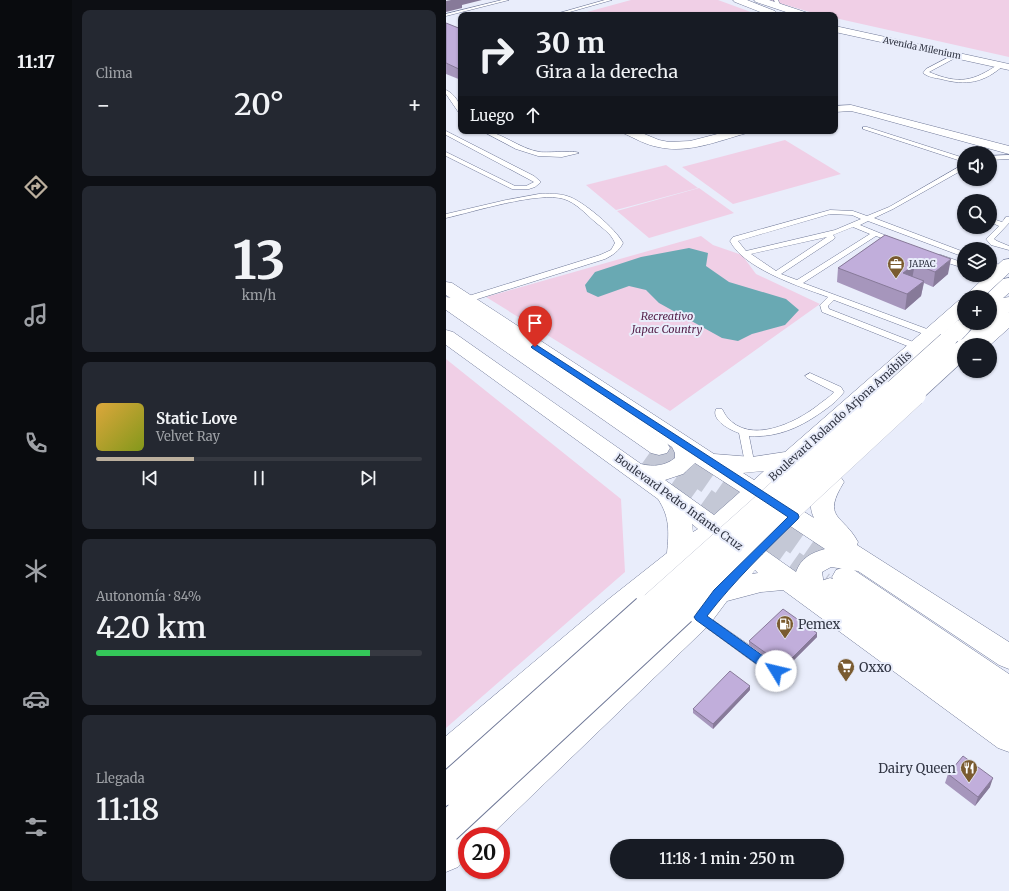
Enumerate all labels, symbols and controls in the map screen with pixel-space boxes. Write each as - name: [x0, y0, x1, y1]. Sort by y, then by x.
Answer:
- text: 30 m: [536, 25, 605, 61]
- icon: right: [470, 28, 522, 80]
- street label: Avenida Milenium: [881, 34, 962, 61]
- text: 11:17: [17, 50, 55, 73]
- text: Gira a la derecha: [536, 60, 678, 83]
- text: Clima: [96, 65, 133, 82]
- text: 20°: [234, 85, 284, 123]
- text: −: [96, 91, 111, 119]
- text: +: [407, 91, 422, 119]
- icon: ahead: [522, 104, 544, 126]
- text: Luego: [470, 106, 514, 125]
- map controls: [957, 146, 997, 378]
- button: sound: [957, 146, 997, 186]
- icon: directions: [22, 173, 50, 201]
- button: search: [957, 194, 997, 234]
- text: 13: [233, 228, 285, 293]
- button: layers: [957, 242, 997, 282]
- office icon: JAPAC: [886, 254, 906, 279]
- place label: JAPAC: [908, 258, 936, 269]
- text: km/h: [242, 287, 276, 304]
- button: +: [957, 290, 997, 330]
- icon: music: [22, 301, 50, 329]
- pin: [518, 306, 552, 347]
- park label: Recreativo Japac Country: [631, 309, 702, 336]
- icon: arrive: [524, 312, 546, 334]
- button: −: [957, 338, 997, 378]
- street label: Boulevard Rolando Arjona Amábilis: [766, 348, 914, 484]
- text: Static Love: [156, 409, 237, 428]
- text: Velvet Ray: [156, 428, 220, 445]
- icon: phone: [22, 429, 50, 457]
- street label: Boulevard Pedro Infante Cruz: [612, 451, 746, 553]
- icon: previous: [139, 467, 161, 489]
- icon: pause: [248, 467, 270, 489]
- icon: next: [357, 467, 379, 489]
- icon: climate: [22, 557, 50, 585]
- text: Autonomía · 84%: [96, 588, 201, 605]
- text: 420 km: [96, 608, 206, 646]
- fuel station icon: Pemex: [775, 614, 795, 639]
- place label: Pemex: [798, 616, 841, 633]
- position arrow: [755, 650, 797, 692]
- supermarket icon: Oxxo: [836, 657, 856, 682]
- place label: Oxxo: [859, 659, 892, 676]
- icon: car: [22, 685, 50, 713]
- restaurant icon: Dairy Queen: [959, 758, 979, 783]
- place label: Dairy Queen: [878, 760, 956, 777]
- text: Llegada: [96, 770, 145, 787]
- text: 11:18: [96, 790, 159, 828]
- icon: filters: [22, 813, 50, 841]
- speed limit sign: 20: [458, 827, 510, 879]
- text: 11:18 · 1 min · 250 m: [659, 849, 795, 868]

